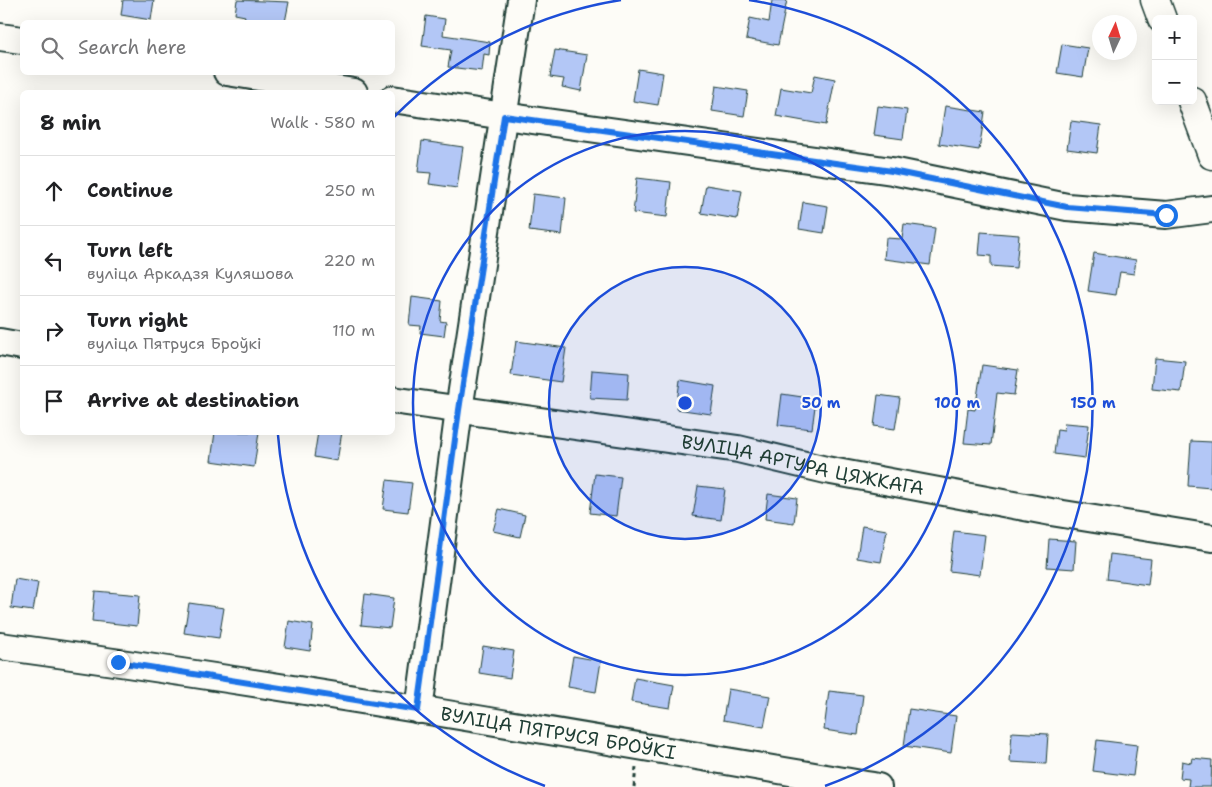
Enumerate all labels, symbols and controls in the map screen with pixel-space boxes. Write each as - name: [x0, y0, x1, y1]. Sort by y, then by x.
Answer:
- north arrow: [1092, 15, 1137, 60]
- map controls: [1152, 15, 1197, 105]
- button: +: [1152, 15, 1197, 60]
- search box: [20, 20, 395, 75]
- icon: search: [38, 34, 66, 62]
- text: Search here: [78, 35, 187, 60]
- button: −: [1152, 60, 1197, 105]
- text: 8 min: [40, 109, 101, 137]
- text: Walk · 580 m: [270, 112, 375, 133]
- icon: ahead: [40, 177, 68, 205]
- text: Continue: [87, 178, 173, 203]
- text: 250 m: [324, 180, 375, 201]
- route start: [1155, 204, 1178, 227]
- text: Turn left: [87, 238, 173, 263]
- icon: left: [40, 247, 68, 275]
- text: 220 m: [323, 250, 375, 271]
- text: вуліца Аркадзя Куляшова: [87, 263, 293, 284]
- text: Turn right: [87, 308, 188, 333]
- icon: right: [40, 317, 68, 345]
- text: 110 m: [332, 320, 375, 341]
- text: вуліца Пятруся Броўкі: [87, 333, 261, 354]
- icon: arrive: [40, 387, 68, 415]
- text: Arrive at destination: [87, 388, 299, 413]
- text: 50 m: [802, 393, 841, 413]
- text: 100 m: [934, 393, 980, 413]
- text: 150 m: [1070, 393, 1116, 413]
- centre of rings: [676, 394, 694, 412]
- street label: ВУЛІЦА АРТУРА ЦЯЖКАГА: [680, 429, 926, 501]
- route end: [107, 651, 130, 674]
- street label: ВУЛІЦА ПЯТРУСЯ БРОЎКІ: [439, 701, 678, 765]

